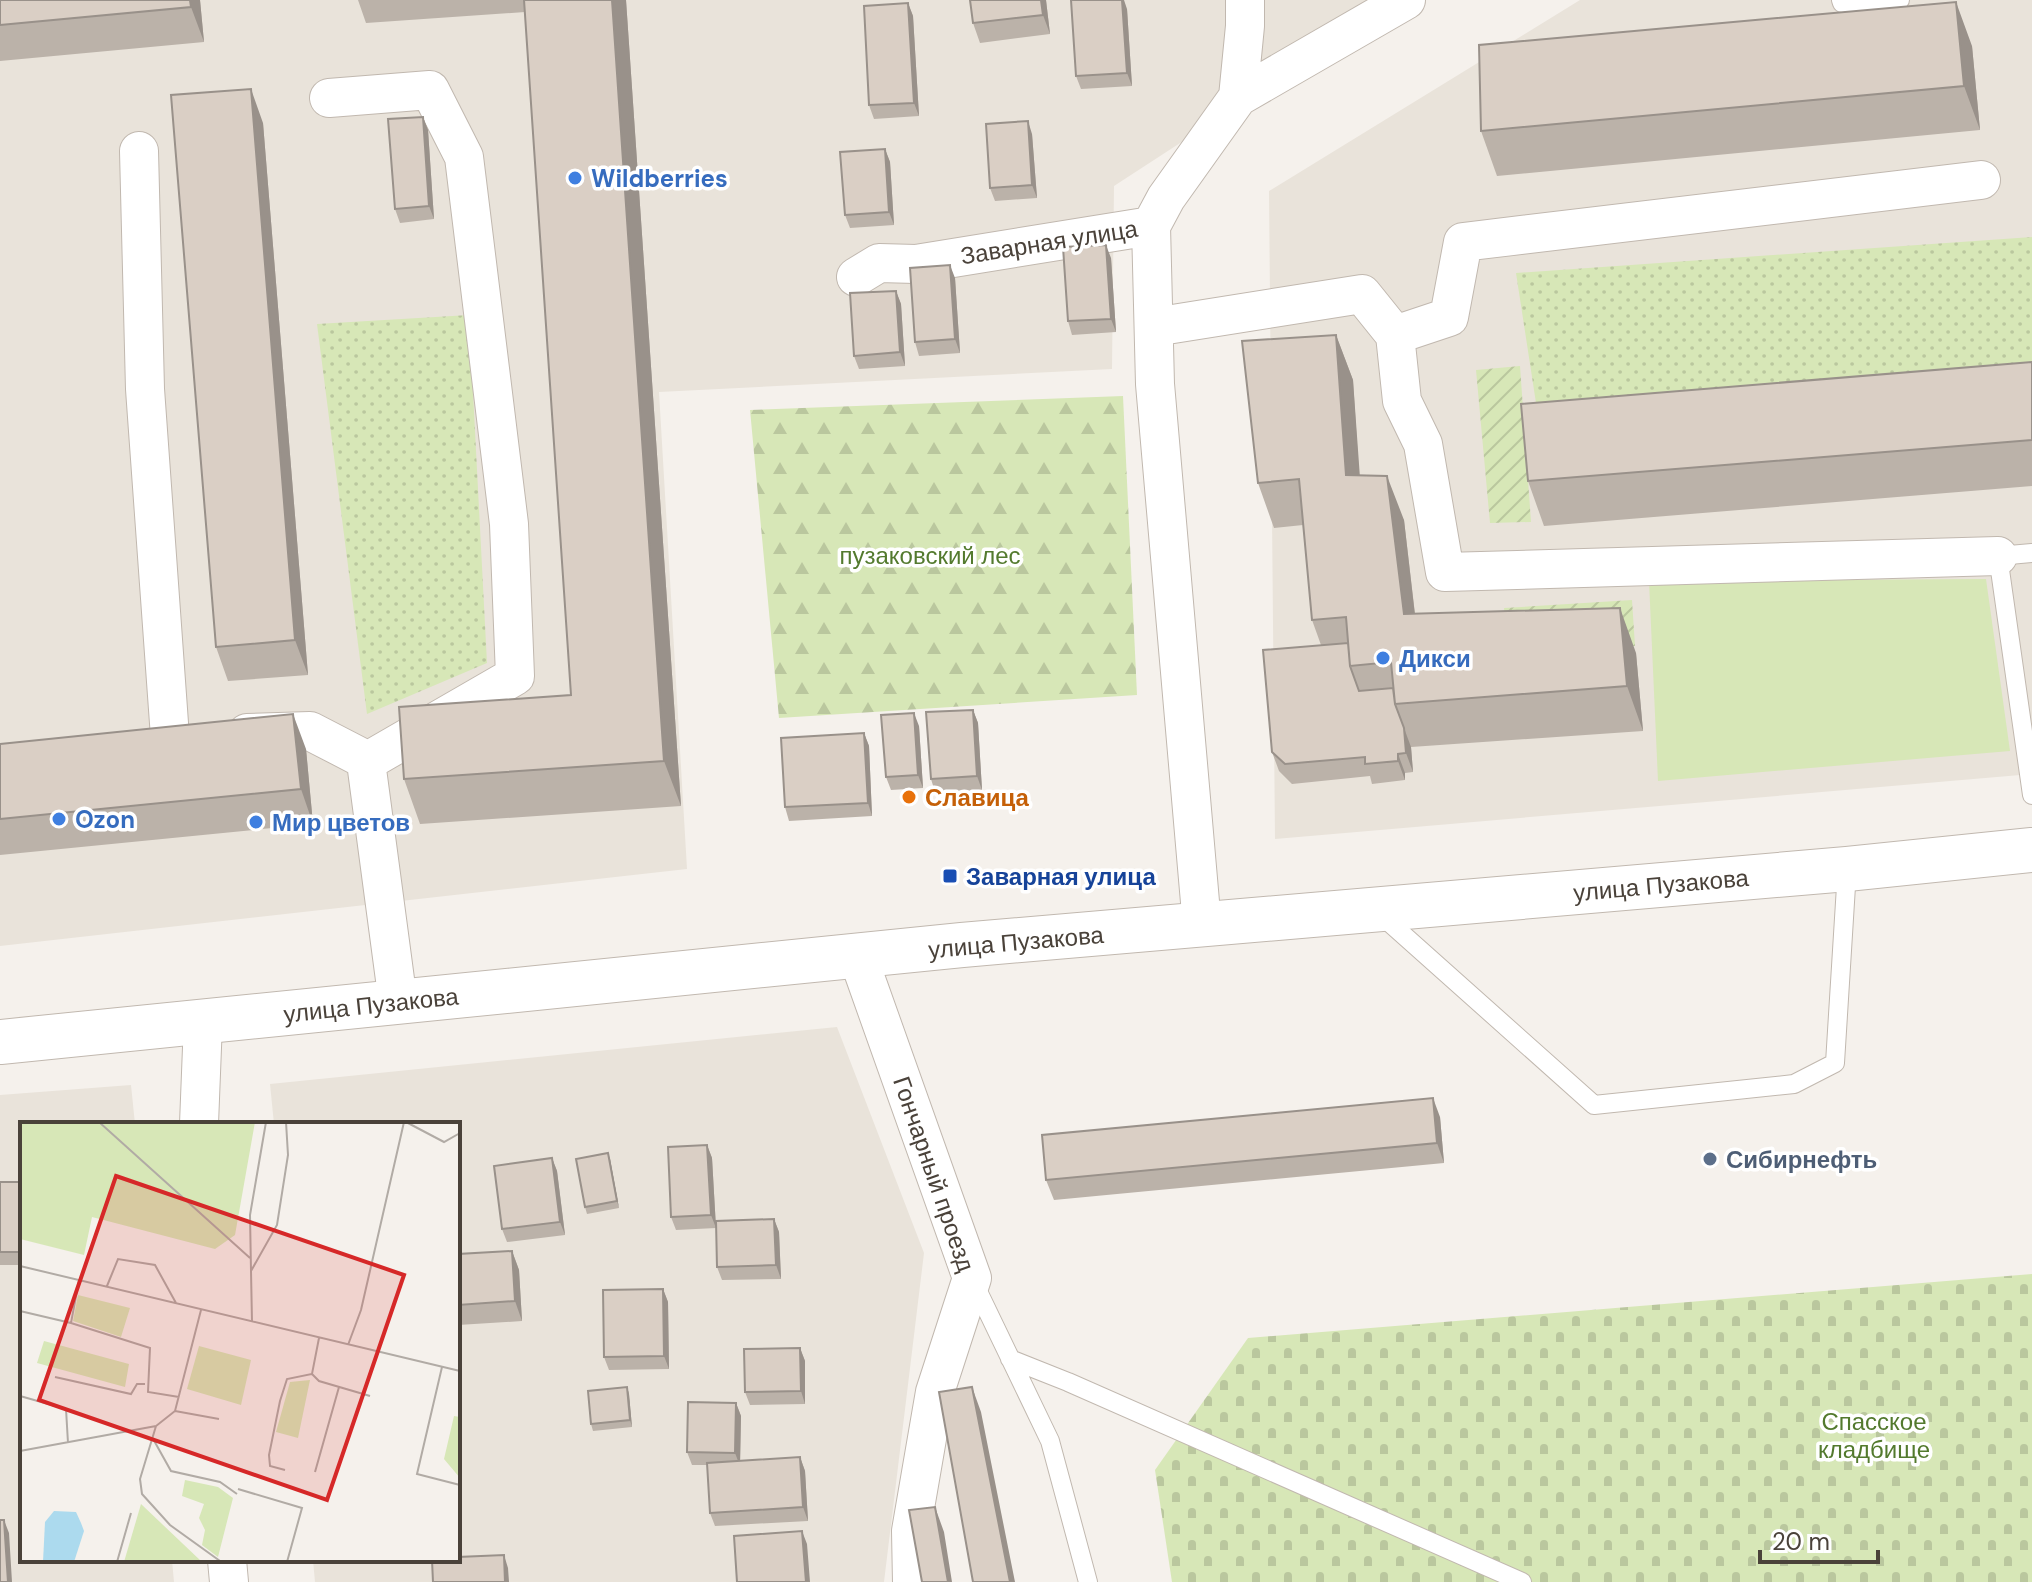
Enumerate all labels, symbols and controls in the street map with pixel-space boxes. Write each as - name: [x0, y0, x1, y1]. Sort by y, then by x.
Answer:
- place label: Wildberries: [591, 163, 728, 194]
- marker: Wildberries: [566, 169, 584, 187]
- street label: Заварная улица: [958, 213, 1140, 271]
- park label: пузаковский лес: [840, 540, 1021, 571]
- place label: Дикси: [1399, 643, 1471, 674]
- marker: Дикси: [1374, 649, 1392, 667]
- place label: Славица: [925, 782, 1029, 813]
- marker: Славица: [900, 788, 918, 806]
- place label: Ozon: [75, 804, 135, 835]
- place label: Мир цветов: [272, 807, 410, 838]
- marker: Ozon: [50, 810, 68, 828]
- marker: Мир цветов: [247, 813, 265, 831]
- place label: Заварная улица: [966, 861, 1156, 892]
- street label: улица Пузакова: [1572, 862, 1751, 908]
- marker: Заварная улица: [941, 867, 959, 885]
- street label: улица Пузакова: [927, 919, 1106, 965]
- street label: улица Пузакова: [282, 980, 461, 1030]
- street label: Гончарный проезд: [886, 1072, 982, 1276]
- inset map: [20, 1122, 460, 1562]
- place label: Сибирнефть: [1726, 1144, 1877, 1175]
- marker: Сибирнефть: [1701, 1150, 1719, 1168]
- park label: Спасское кладбище: [1818, 1406, 1930, 1465]
- scale bar: [1760, 1514, 1878, 1564]
- text: 20 m: [1772, 1526, 1830, 1557]

